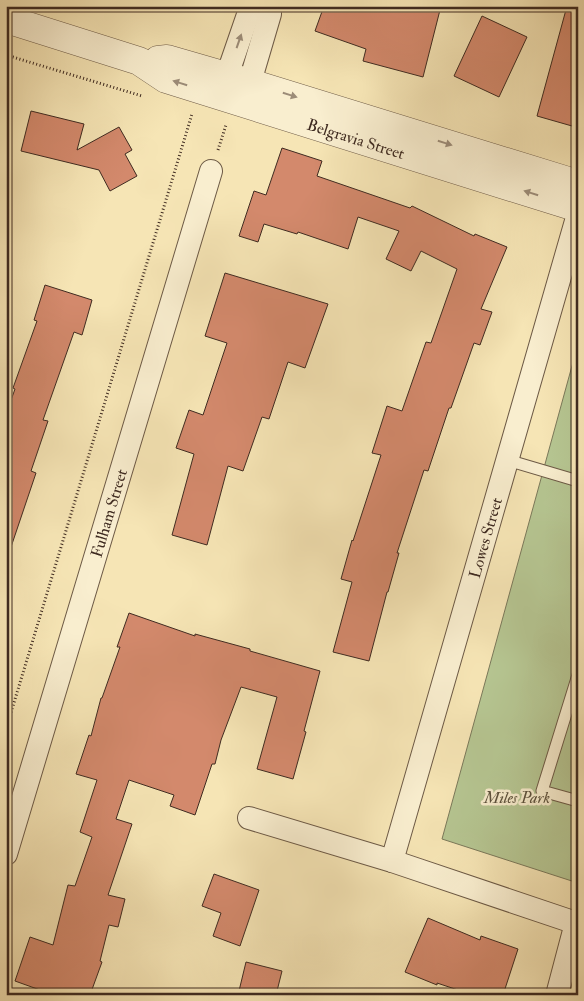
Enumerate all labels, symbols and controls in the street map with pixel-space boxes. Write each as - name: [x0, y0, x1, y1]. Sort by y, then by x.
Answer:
- one-way arrow: [235, 33, 243, 48]
- one-way arrow: [173, 78, 188, 86]
- one-way arrow: [283, 91, 298, 99]
- street label: Belgravia Street: [304, 115, 407, 164]
- one-way arrow: [438, 139, 453, 147]
- one-way arrow: [524, 189, 539, 197]
- street label: Fulham Street: [87, 467, 132, 560]
- street label: Lowes Street: [465, 495, 507, 581]
- park label: Miles Park: [483, 788, 550, 808]

